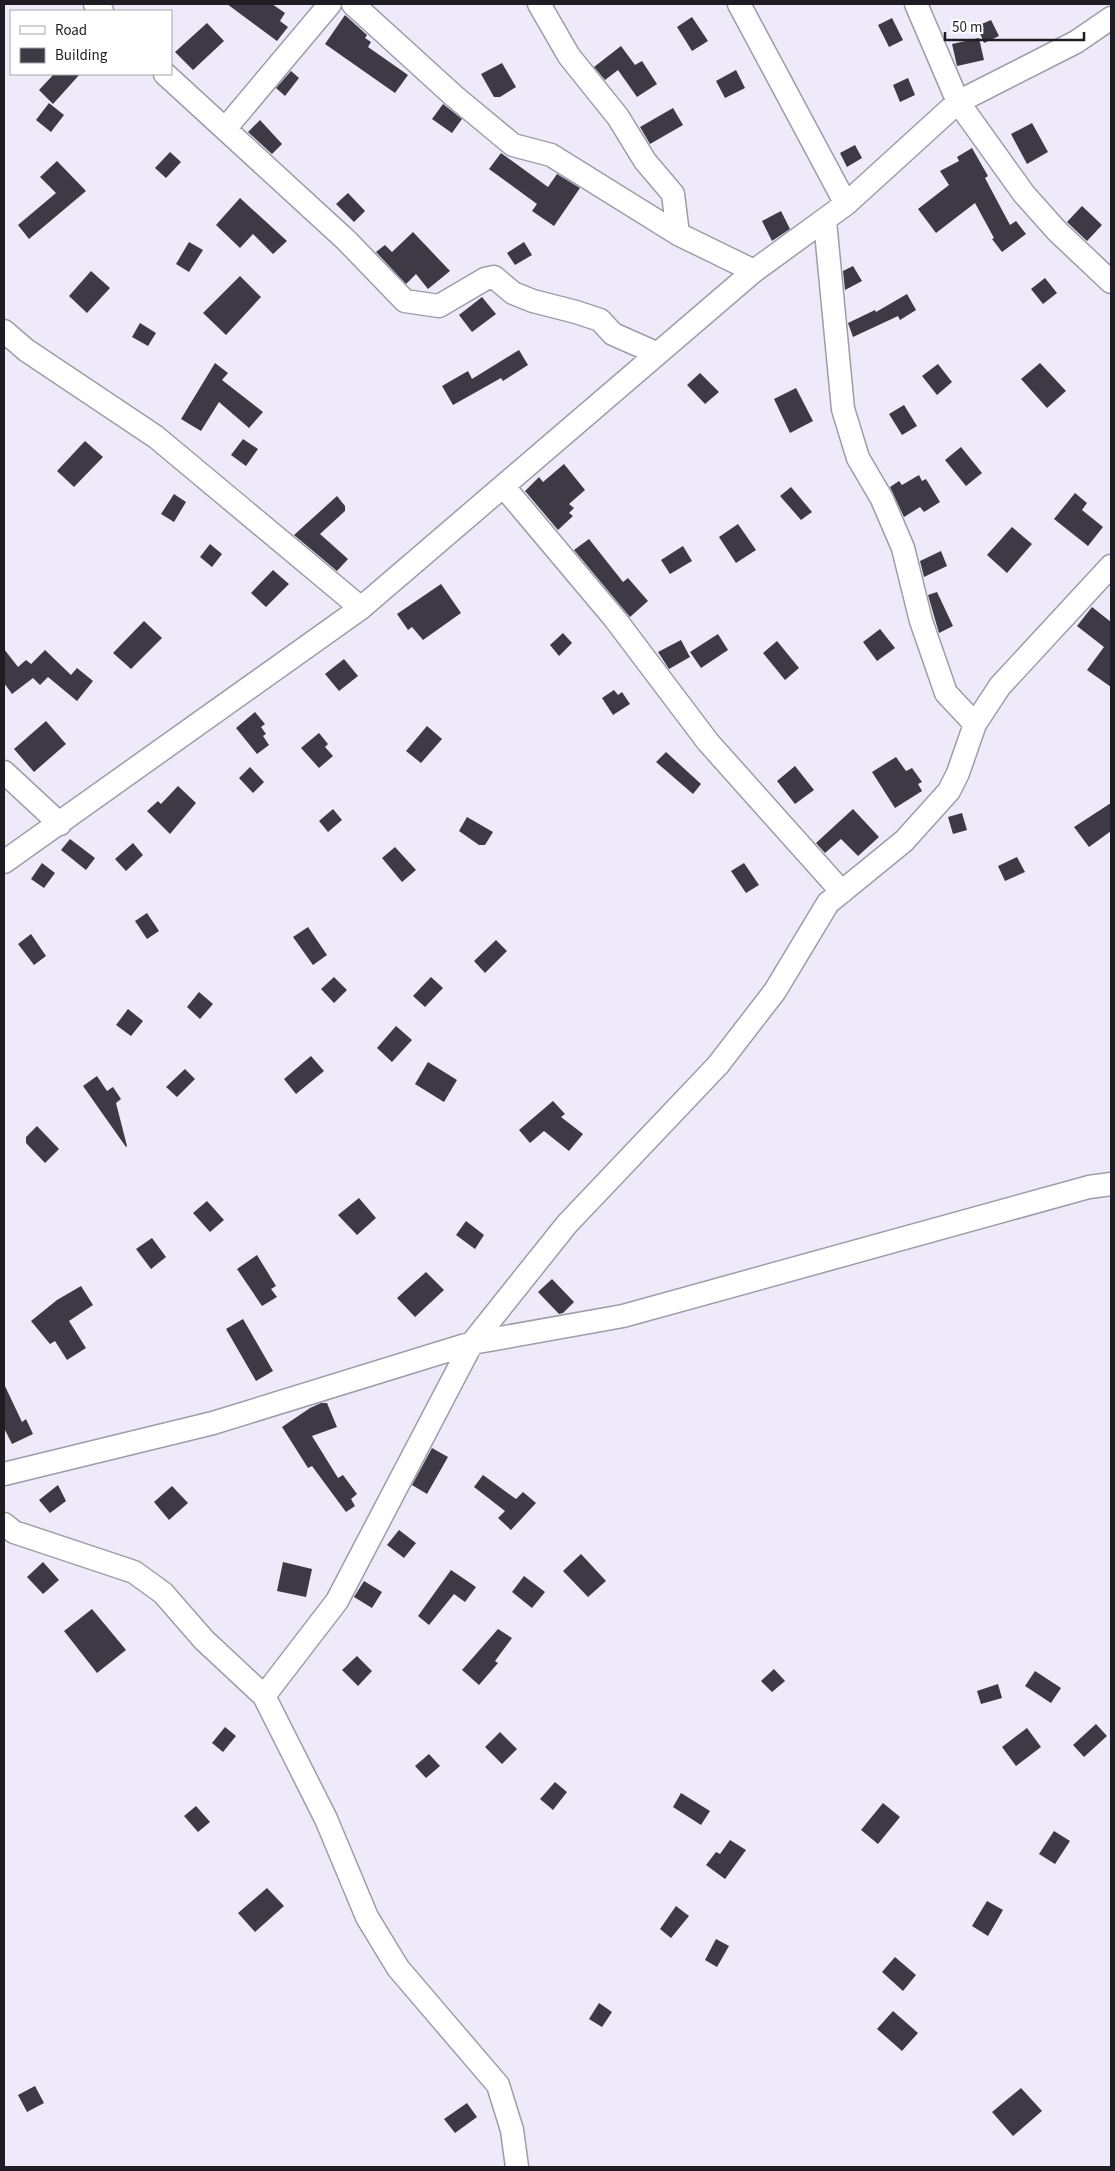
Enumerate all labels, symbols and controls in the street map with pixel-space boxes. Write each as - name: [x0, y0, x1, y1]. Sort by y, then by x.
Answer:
- legend: [10, 10, 172, 75]
- scale bar: [945, 10, 1084, 42]
- text: 50 m: [952, 17, 982, 38]
- text: Road: [55, 20, 87, 41]
- text: Building: [55, 45, 108, 66]

